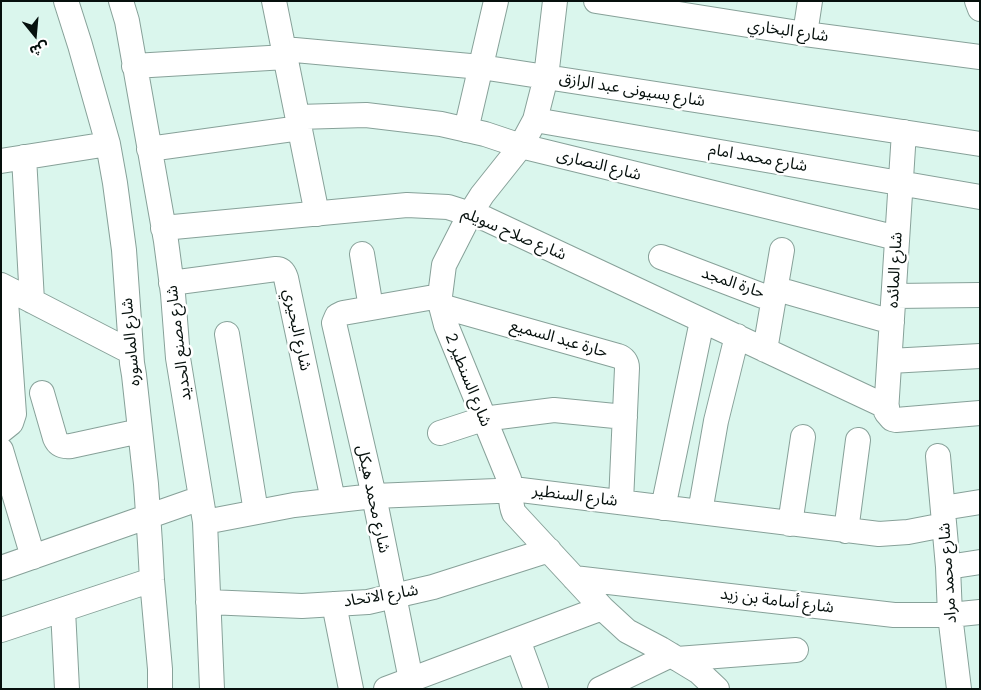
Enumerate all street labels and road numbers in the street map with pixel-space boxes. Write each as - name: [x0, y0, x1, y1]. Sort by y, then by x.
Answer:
- street label: شارع البخاري: [746, 16, 830, 46]
- street label: شارع بسيونى عبد الرازق: [558, 69, 706, 111]
- street label: شارع محمد امام: [707, 140, 809, 176]
- street label: شارع النصارى: [555, 145, 643, 185]
- street label: شارع صلاح سويلم: [459, 203, 569, 265]
- street label: شارع المائده: [883, 231, 907, 309]
- street label: حارة المجد: [699, 263, 767, 303]
- street label: شارع مصنع الحديد: [162, 284, 196, 402]
- street label: شارع البحيري: [279, 287, 315, 373]
- street label: شارع الماسوره: [118, 297, 144, 387]
- street label: حارة عبد السميع: [508, 316, 610, 362]
- street label: شارع السنطير 2: [441, 330, 495, 430]
- street label: شارع محمد هيكل: [352, 443, 394, 555]
- street label: شارع السنطير: [531, 481, 619, 511]
- street label: شارع محمد مراد: [935, 522, 961, 624]
- street label: شارع الاتحاد: [342, 581, 420, 611]
- street label: شارع أسامة بن زيد: [719, 585, 835, 617]

